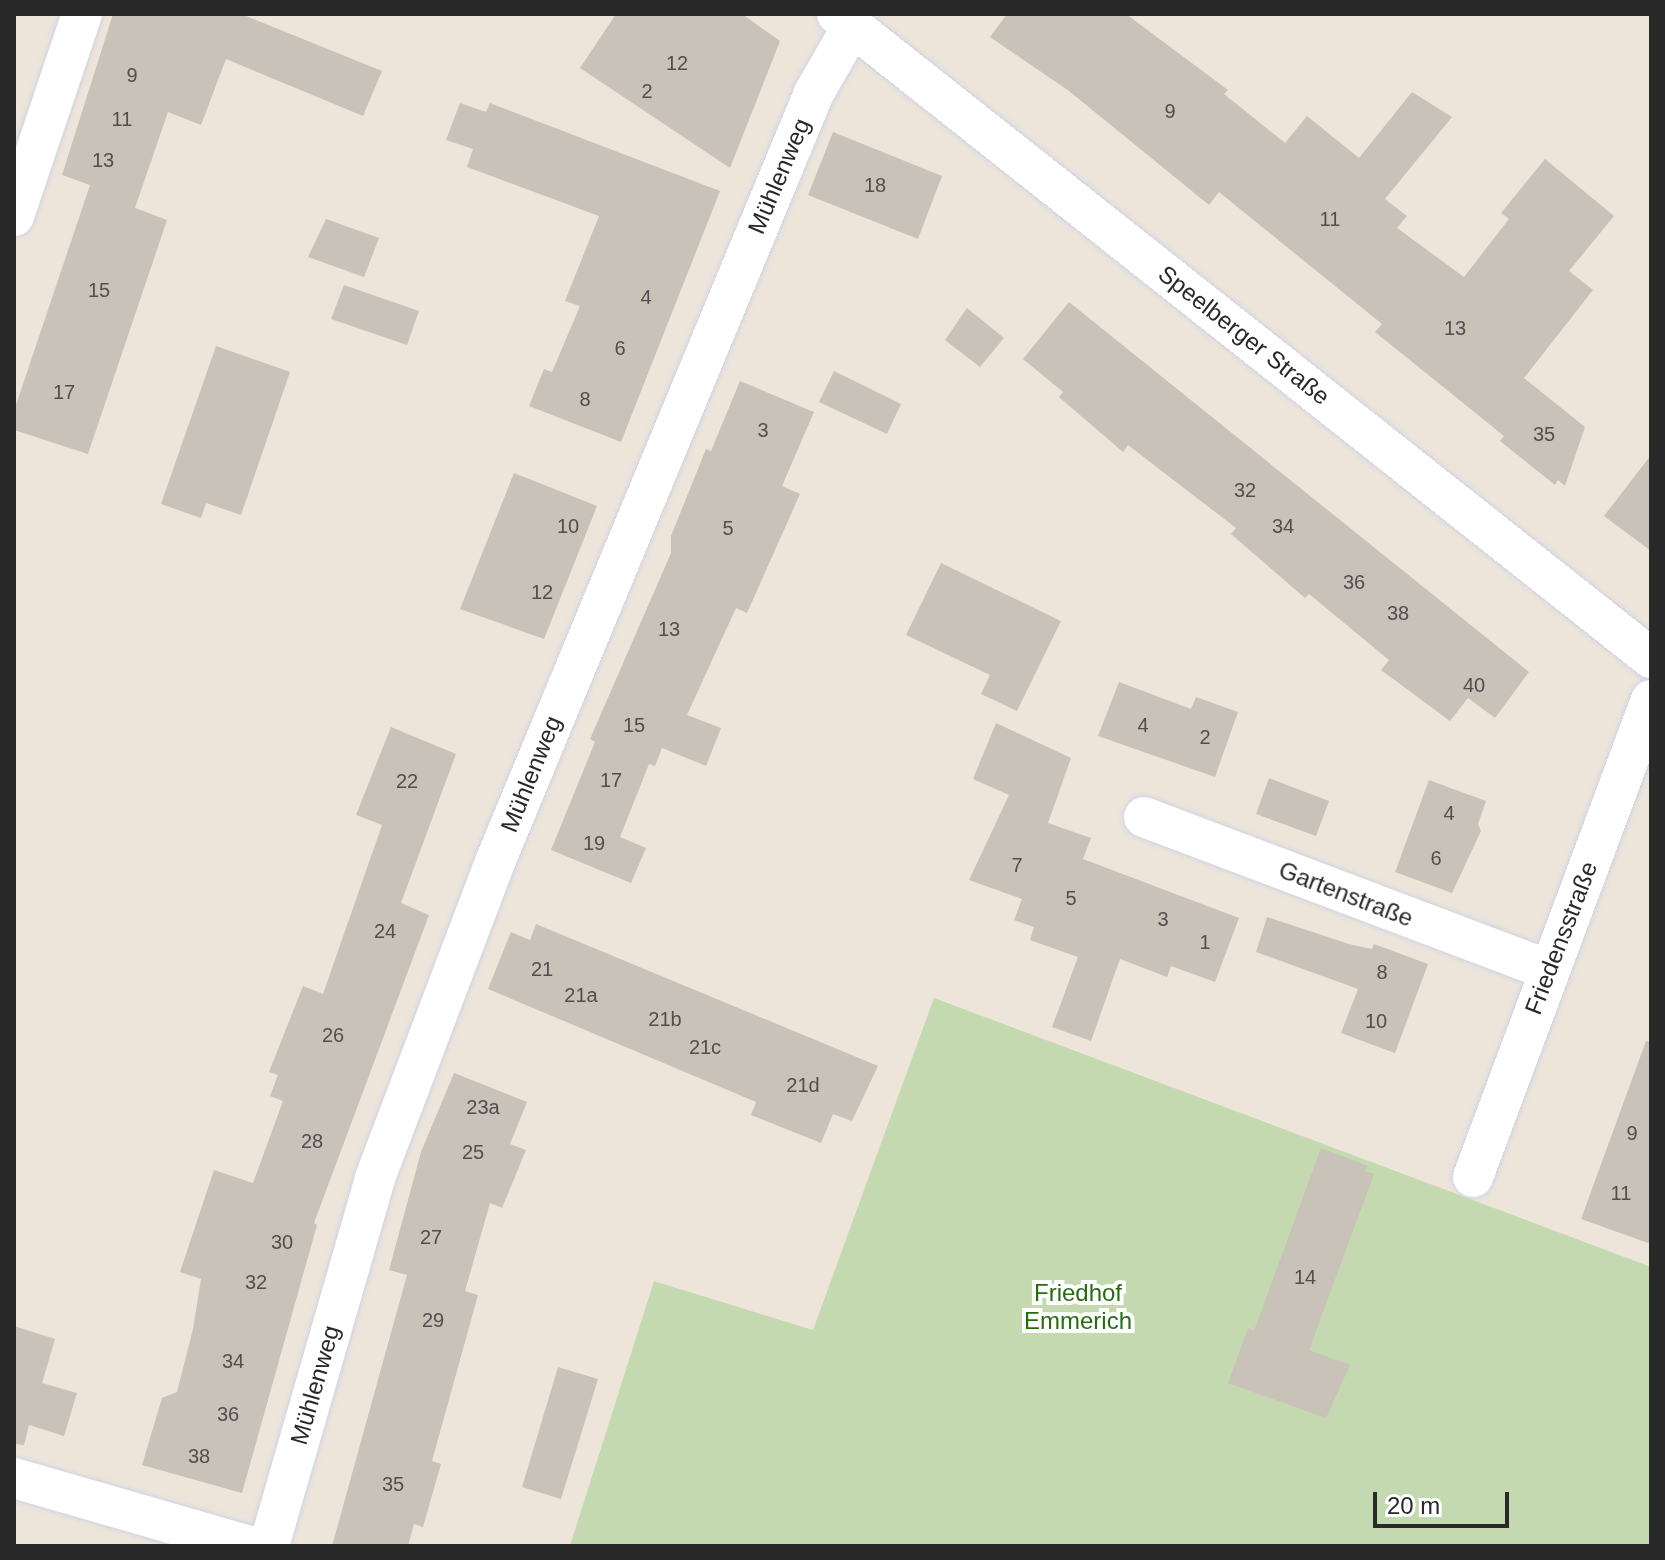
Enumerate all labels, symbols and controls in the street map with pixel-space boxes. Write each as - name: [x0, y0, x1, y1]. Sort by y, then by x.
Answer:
- house number: 12: [666, 51, 688, 75]
- house number: 9: [126, 63, 138, 87]
- house number: 2: [641, 79, 653, 103]
- house number: 9: [1164, 99, 1176, 123]
- house number: 11: [112, 107, 132, 131]
- street label: Mühlenweg: [742, 114, 816, 238]
- house number: 13: [92, 148, 114, 172]
- house number: 18: [864, 173, 886, 197]
- house number: 11: [1320, 207, 1340, 231]
- street label: Speelberger Straße: [1153, 259, 1335, 411]
- house number: 15: [88, 278, 110, 302]
- house number: 4: [640, 285, 652, 309]
- house number: 13: [1444, 316, 1466, 340]
- house number: 6: [614, 336, 626, 360]
- house number: 17: [53, 380, 75, 404]
- house number: 8: [579, 387, 591, 411]
- house number: 3: [757, 418, 769, 442]
- house number: 35: [1533, 422, 1555, 446]
- house number: 32: [1234, 478, 1256, 502]
- house number: 10: [557, 514, 579, 538]
- house number: 34: [1272, 514, 1294, 538]
- house number: 5: [722, 516, 734, 540]
- house number: 36: [1343, 570, 1365, 594]
- house number: 12: [531, 580, 553, 604]
- house number: 38: [1387, 601, 1409, 625]
- house number: 13: [658, 617, 680, 641]
- house number: 40: [1463, 673, 1485, 697]
- street label: Mühlenweg: [495, 712, 567, 836]
- house number: 15: [623, 713, 645, 737]
- house number: 4: [1137, 713, 1149, 737]
- house number: 2: [1199, 725, 1211, 749]
- house number: 17: [600, 768, 622, 792]
- house number: 22: [396, 769, 418, 793]
- house number: 4: [1443, 801, 1455, 825]
- house number: 19: [583, 831, 605, 855]
- house number: 6: [1430, 846, 1442, 870]
- house number: 7: [1011, 853, 1023, 877]
- street label: Gartenstraße: [1275, 855, 1417, 933]
- street label: Friedensstraße: [1519, 858, 1603, 1018]
- house number: 5: [1065, 886, 1077, 910]
- house number: 3: [1157, 907, 1169, 931]
- house number: 24: [374, 919, 396, 943]
- house number: 1: [1199, 930, 1211, 954]
- house number: 21: [531, 957, 553, 981]
- house number: 8: [1376, 960, 1388, 984]
- house number: 21a: [564, 983, 598, 1007]
- house number: 21b: [648, 1007, 682, 1031]
- house number: 10: [1365, 1009, 1387, 1033]
- house number: 26: [322, 1023, 344, 1047]
- house number: 21c: [689, 1035, 721, 1059]
- house number: 21d: [786, 1073, 820, 1097]
- house number: 23a: [466, 1095, 500, 1119]
- house number: 9: [1626, 1121, 1638, 1145]
- house number: 28: [301, 1129, 323, 1153]
- house number: 25: [462, 1140, 484, 1164]
- house number: 11: [1611, 1181, 1631, 1205]
- house number: 27: [420, 1225, 442, 1249]
- house number: 30: [271, 1230, 293, 1254]
- house number: 14: [1294, 1265, 1316, 1289]
- house number: 32: [245, 1270, 267, 1294]
- park label: Friedhof Emmerich: [1024, 1279, 1132, 1335]
- house number: 29: [422, 1308, 444, 1332]
- street label: Mühlenweg: [284, 1322, 346, 1448]
- house number: 34: [222, 1349, 244, 1373]
- house number: 36: [217, 1402, 239, 1426]
- house number: 38: [188, 1444, 210, 1468]
- house number: 35: [382, 1472, 404, 1496]
- scale bar: [1377, 1476, 1513, 1526]
- text: 20 m: [1387, 1492, 1440, 1519]

